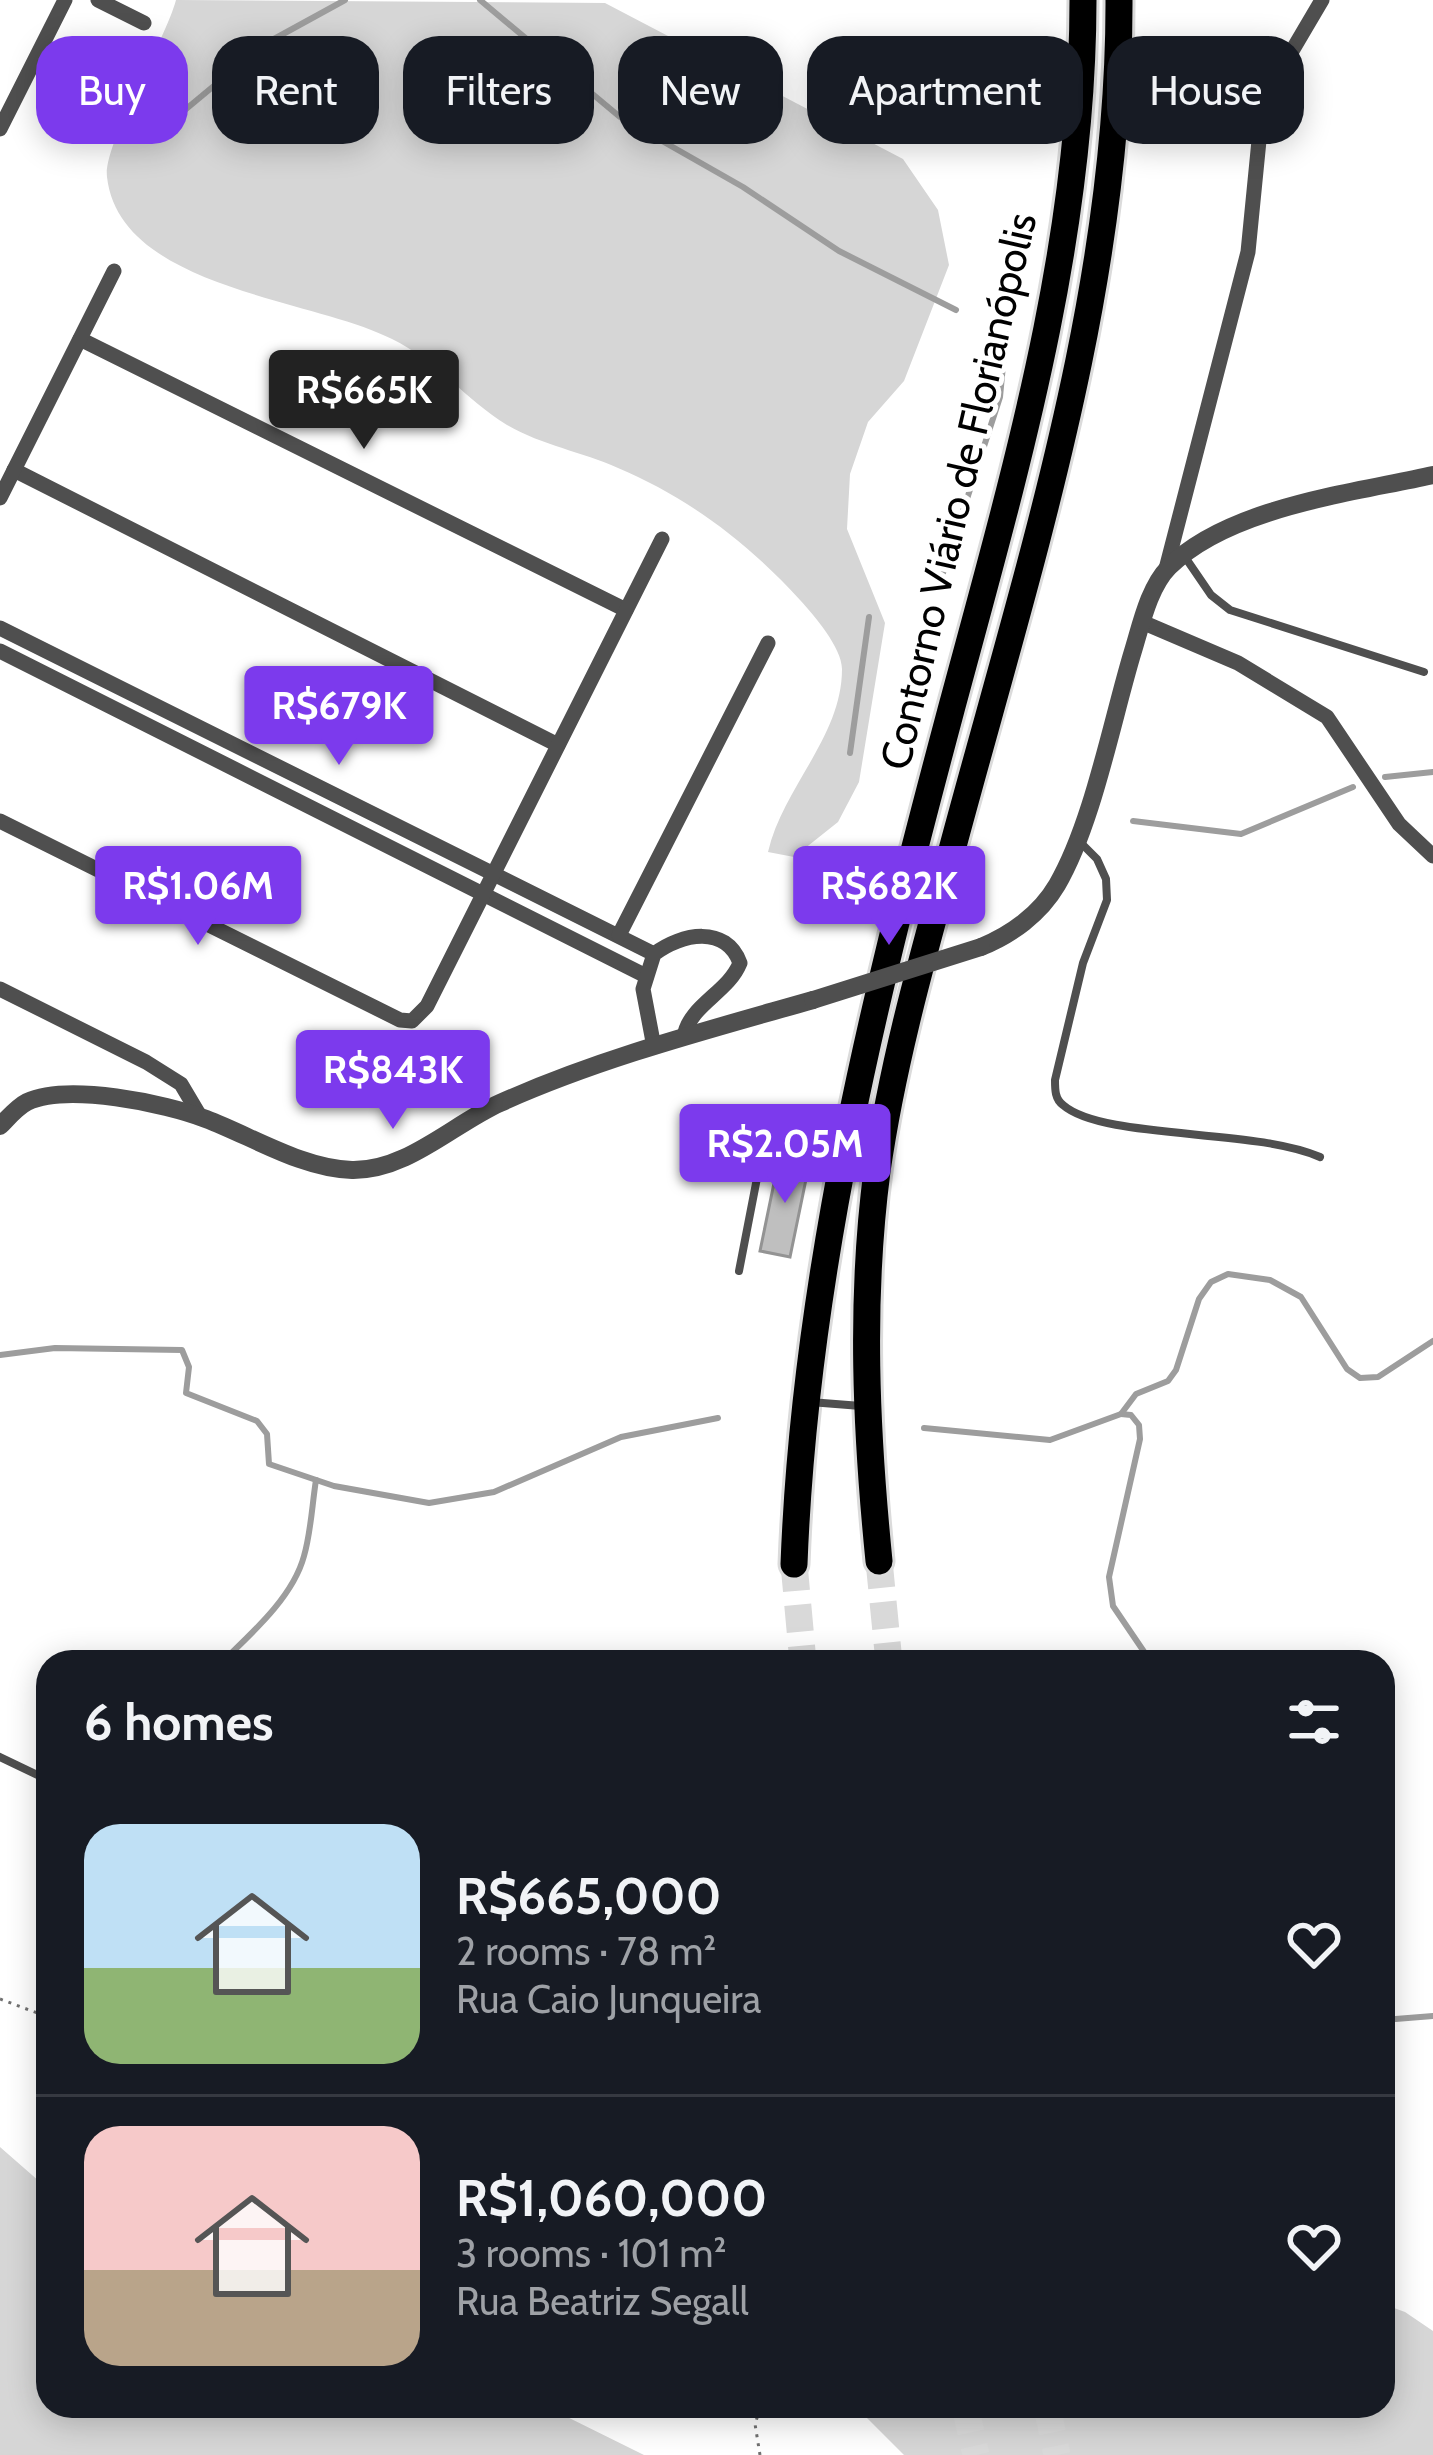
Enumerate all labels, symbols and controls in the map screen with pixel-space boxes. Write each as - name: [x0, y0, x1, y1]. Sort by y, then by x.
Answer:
- chip: Buy: [36, 36, 188, 144]
- chip: Rent: [212, 36, 379, 144]
- chip: Filters: [403, 36, 594, 144]
- chip: New: [618, 36, 783, 144]
- chip: Apartment: [807, 36, 1083, 144]
- chip: House: [1107, 36, 1304, 144]
- street label: Contorno Viário de Florianópolis: [869, 208, 1047, 774]
- pin: R$665K: [266, 350, 462, 452]
- text: R$665K: [296, 365, 432, 413]
- pin: R$679K: [241, 666, 437, 768]
- text: R$679K: [271, 681, 407, 729]
- pin: R$1.06M: [87, 846, 309, 948]
- pin: R$682K: [791, 846, 987, 948]
- text: R$1.06M: [122, 861, 274, 909]
- text: R$682K: [820, 861, 958, 909]
- pin: R$843K: [295, 1030, 491, 1132]
- text: R$843K: [323, 1045, 463, 1093]
- pin: R$2.05M: [674, 1104, 896, 1206]
- text: R$2.05M: [707, 1119, 863, 1167]
- icon: filters: [1281, 1689, 1347, 1755]
- text: 6 homes: [84, 1691, 273, 1753]
- text: R$665,000: [456, 1865, 722, 1927]
- icon: home: [180, 1872, 324, 2016]
- icon: heart: [1281, 1911, 1347, 1977]
- text: 2 rooms · 78 m²: [456, 1927, 716, 1975]
- text: Rua Caio Junqueira: [456, 1975, 761, 2023]
- text: R$1,060,000: [456, 2167, 767, 2229]
- icon: home: [180, 2174, 324, 2318]
- icon: heart: [1281, 2213, 1347, 2279]
- text: 3 rooms · 101 m²: [456, 2229, 726, 2277]
- text: Rua Beatriz Segall: [456, 2277, 749, 2325]

